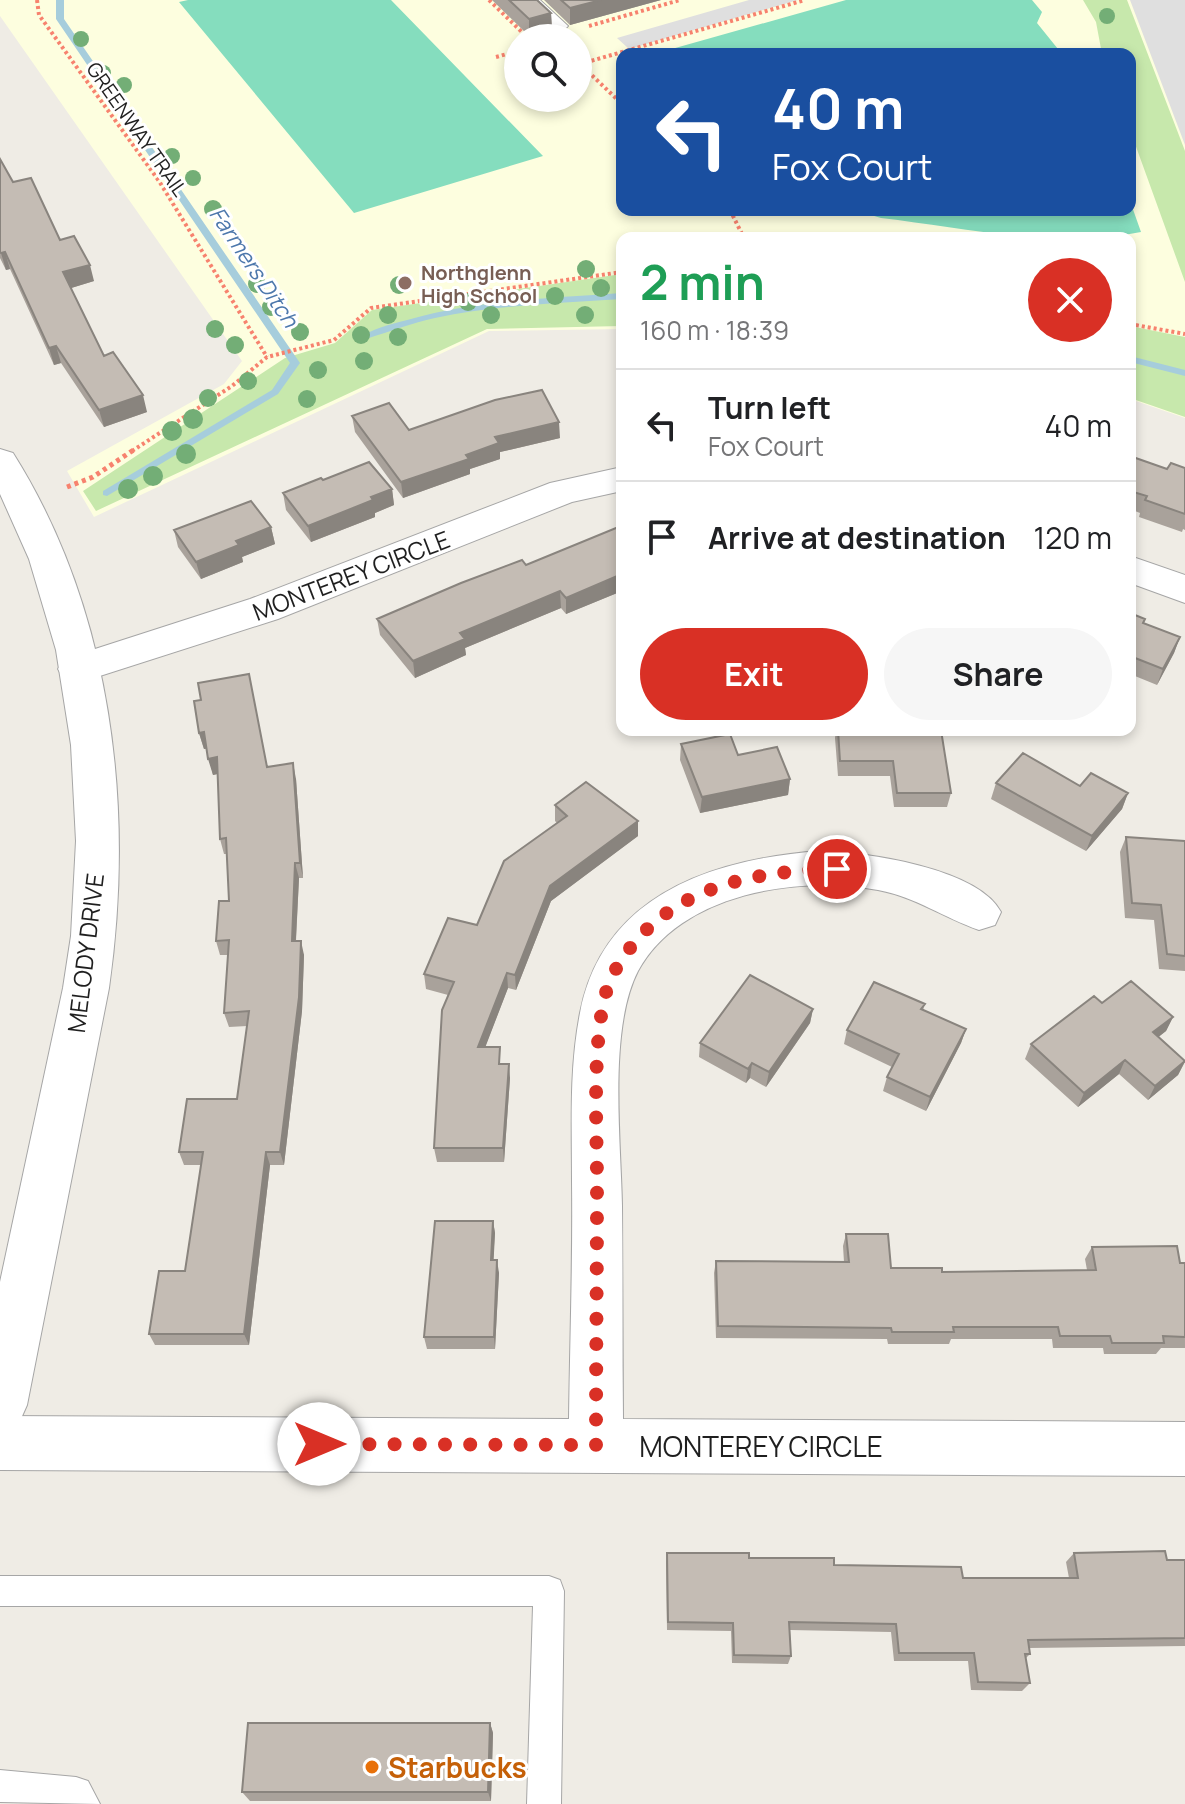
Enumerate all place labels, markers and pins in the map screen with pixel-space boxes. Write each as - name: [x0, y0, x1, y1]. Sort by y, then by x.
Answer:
- place label: Northglenn High School: [421, 259, 537, 309]
- marker: Northglenn High School: [396, 274, 414, 292]
- pin: [803, 835, 871, 903]
- place label: Starbucks: [388, 1748, 527, 1786]
- marker: Starbucks: [363, 1758, 381, 1776]

